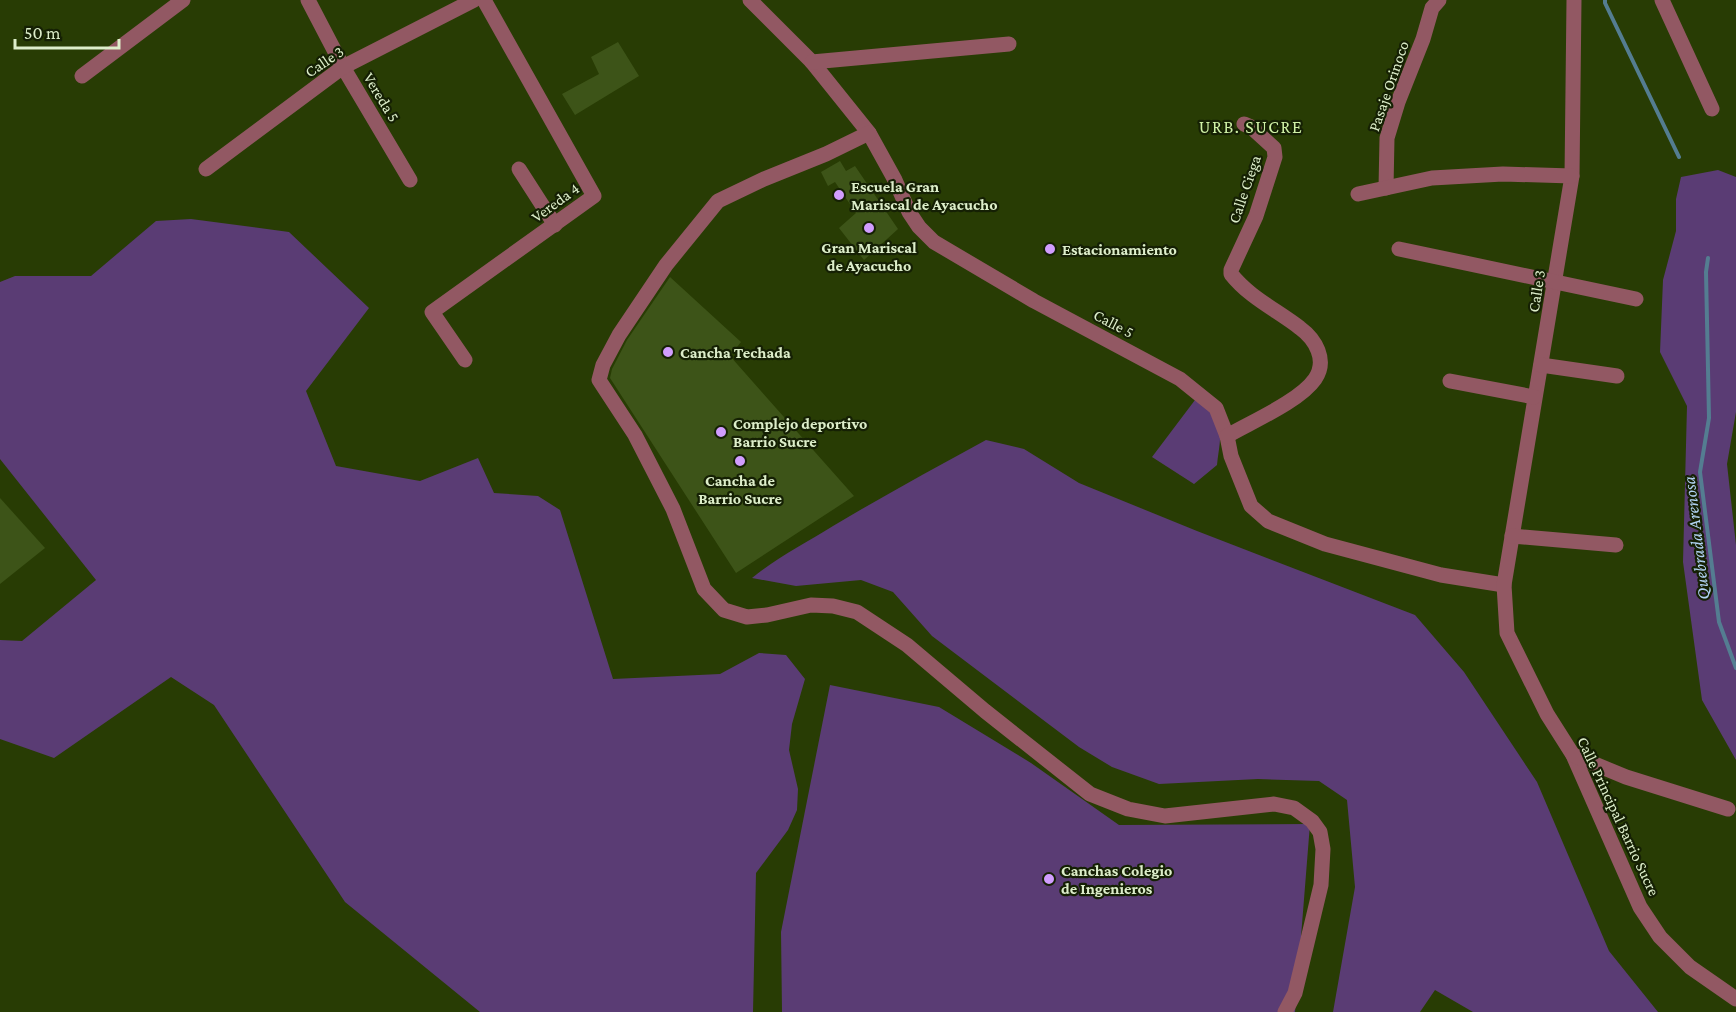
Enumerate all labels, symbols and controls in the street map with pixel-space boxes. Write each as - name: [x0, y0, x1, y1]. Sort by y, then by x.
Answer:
- scale bar: [15, 12, 118, 50]
- text: 50 m: [24, 23, 61, 43]
- street label: Pasaje Orinoco: [1365, 39, 1413, 134]
- street label: Calle 3: [302, 42, 347, 80]
- street label: Vereda 5: [360, 70, 403, 125]
- district label: URB. SUCRE: [1199, 117, 1303, 137]
- street label: Calle Ciega: [1225, 152, 1265, 226]
- place label: Escuela Gran Mariscal de Ayacucho: [851, 178, 998, 213]
- street label: Vereda 4: [528, 179, 582, 225]
- marker: Escuela Gran Mariscal de Ayacucho: [832, 188, 846, 202]
- marker: Gran Mariscal de Ayacucho: [862, 221, 876, 235]
- place label: Gran Mariscal de Ayacucho: [821, 239, 917, 274]
- place label: Estacionamiento: [1062, 241, 1177, 258]
- marker: Estacionamiento: [1043, 242, 1057, 256]
- street label: Calle 3: [1525, 269, 1548, 314]
- street label: Calle 5: [1091, 306, 1137, 341]
- place label: Cancha Techada: [680, 344, 791, 361]
- marker: Cancha Techada: [661, 345, 675, 359]
- place label: Complejo deportivo Barrio Sucre: [733, 415, 867, 450]
- marker: Complejo deportivo Barrio Sucre: [714, 425, 728, 439]
- marker: Cancha de Barrio Sucre: [733, 454, 747, 468]
- place label: Cancha de Barrio Sucre: [698, 472, 782, 507]
- water label: Quebrada Arenosa: [1678, 475, 1714, 601]
- street label: Calle Principal Barrio Sucre: [1573, 734, 1663, 899]
- place label: Canchas Colegio de Ingenieros: [1061, 862, 1172, 897]
- marker: Canchas Colegio de Ingenieros: [1042, 872, 1056, 886]

